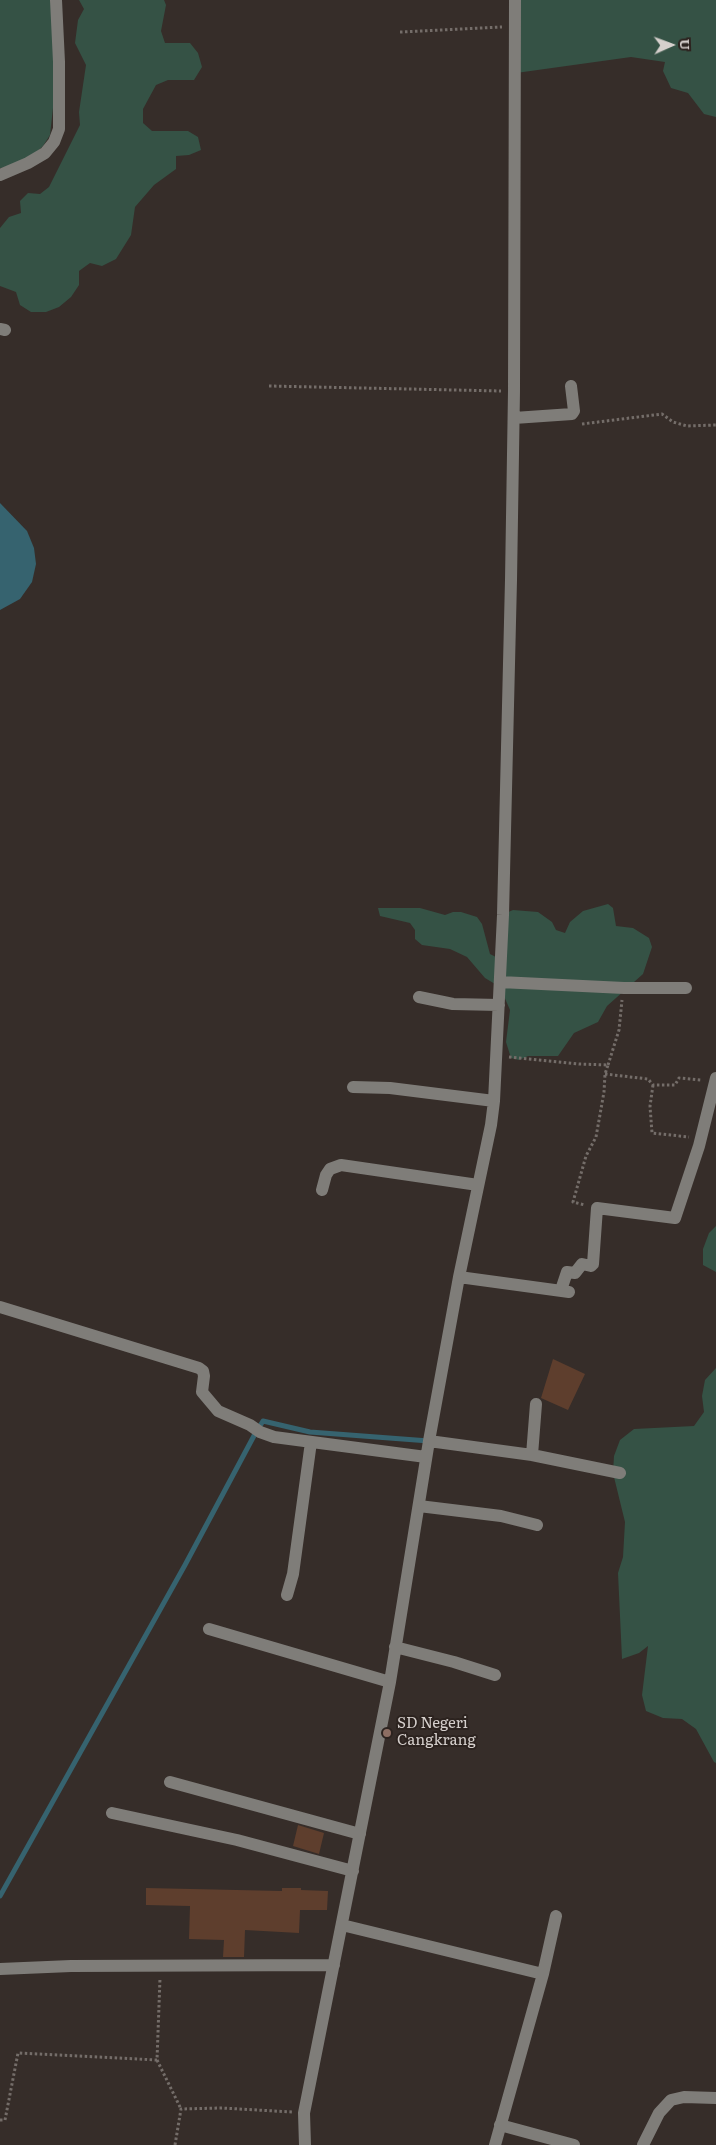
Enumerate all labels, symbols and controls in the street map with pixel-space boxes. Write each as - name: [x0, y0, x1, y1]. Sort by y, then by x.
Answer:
- north arrow: [646, 20, 696, 70]
- text: U: [676, 39, 696, 50]
- place label: SD Negeri Cangkrang: [397, 1715, 476, 1750]
- marker: SD Negeri Cangkrang: [381, 1727, 393, 1739]

